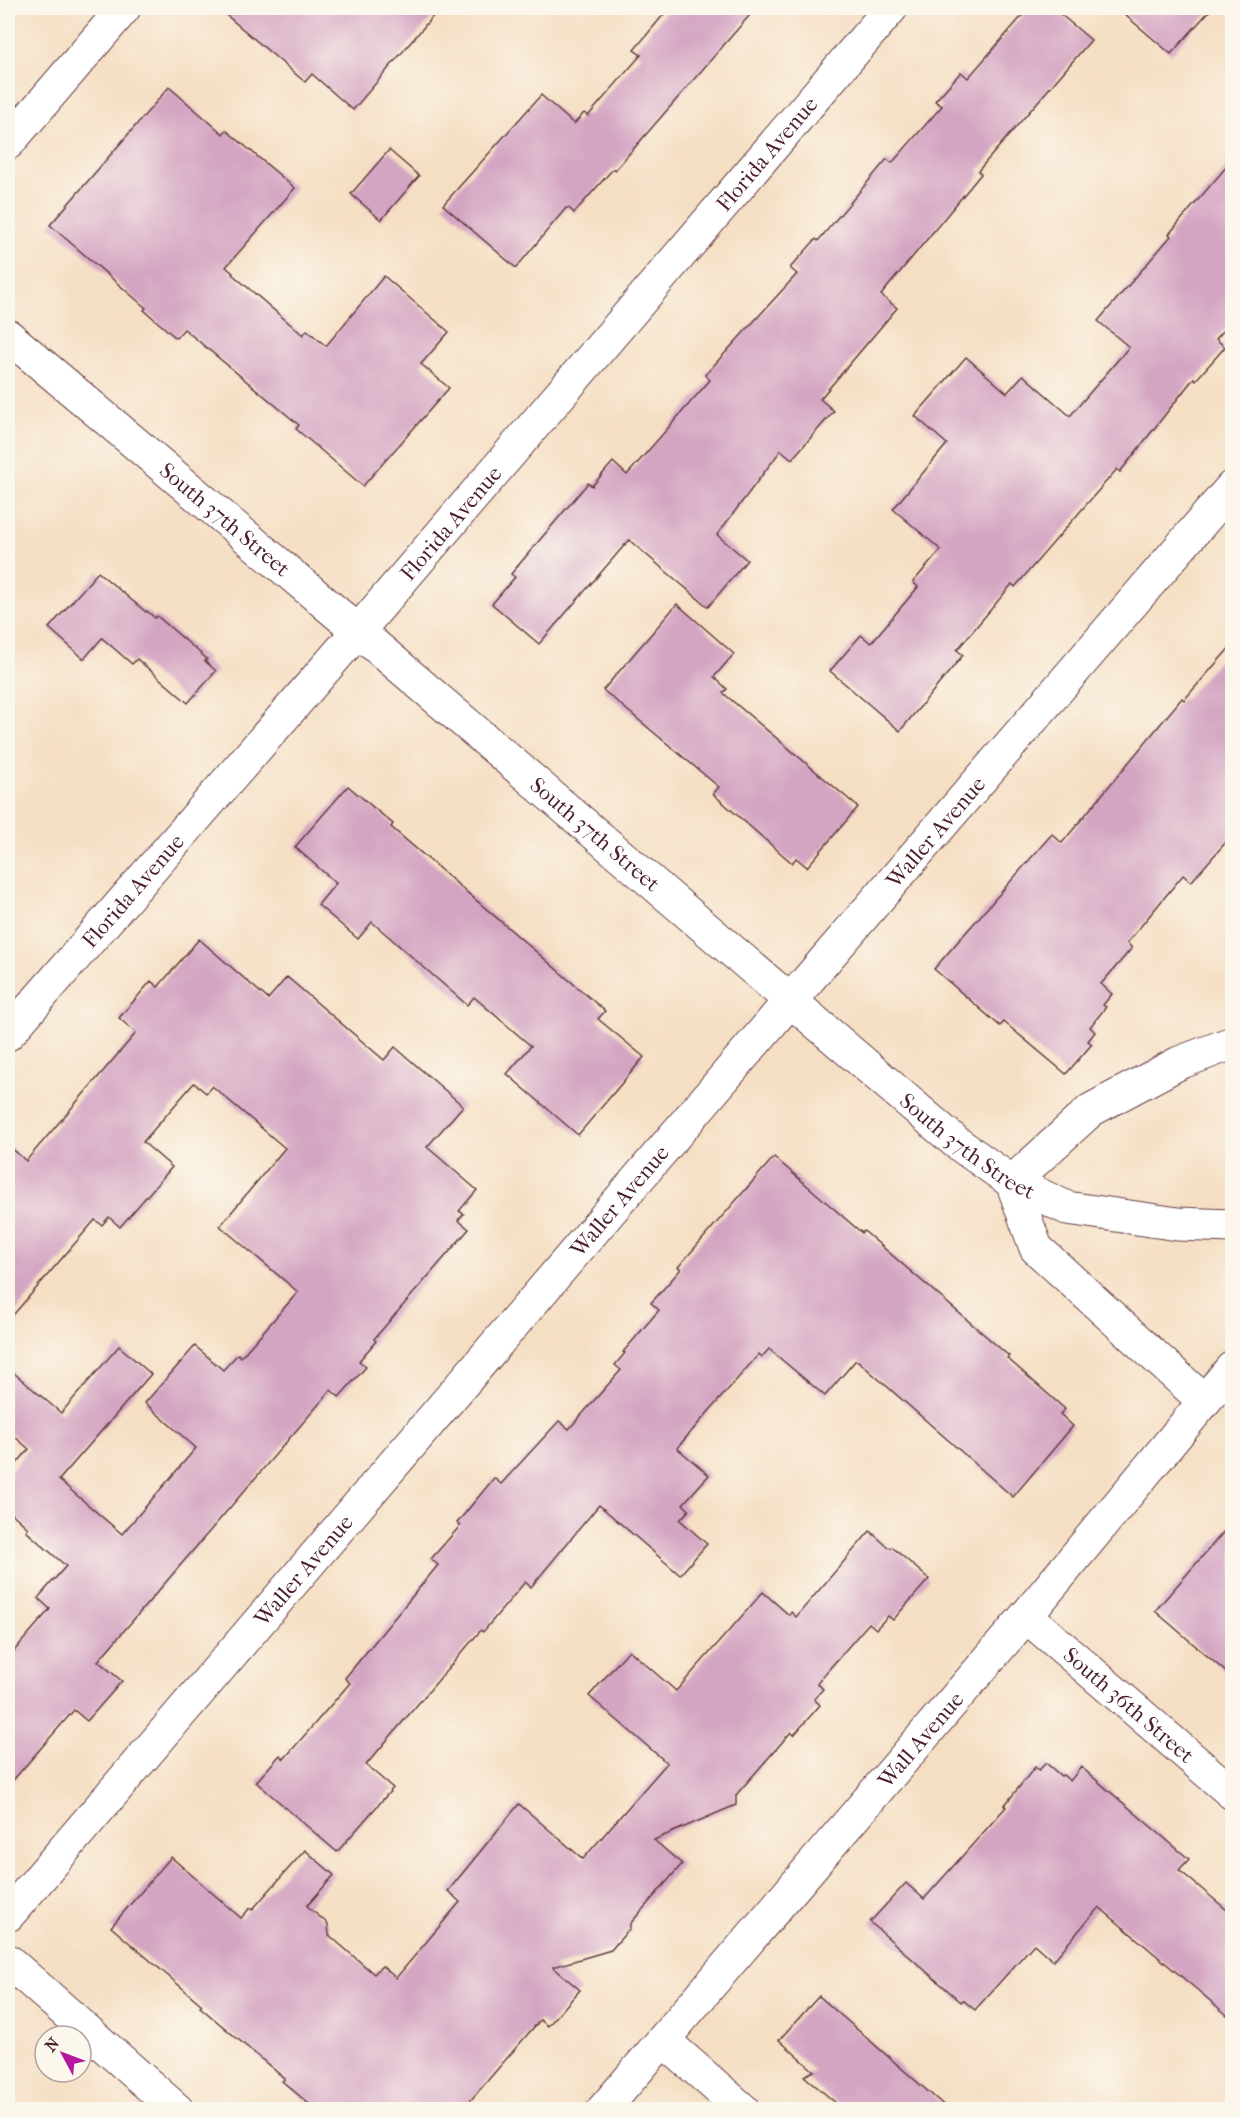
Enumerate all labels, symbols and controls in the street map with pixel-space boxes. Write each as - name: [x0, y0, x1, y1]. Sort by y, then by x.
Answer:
- street label: Florida Avenue: [711, 92, 823, 217]
- street label: South 37th Street: [154, 458, 295, 582]
- street label: Florida Avenue: [395, 461, 508, 586]
- street label: Waller Avenue: [881, 771, 991, 894]
- street label: South 37th Street: [525, 772, 665, 897]
- street label: Florida Avenue: [77, 829, 190, 954]
- street label: South 37th Street: [894, 1088, 1039, 1205]
- street label: Waller Avenue: [564, 1140, 675, 1263]
- street label: Waller Avenue: [248, 1510, 359, 1632]
- street label: South 36th Street: [1058, 1642, 1199, 1769]
- street label: Wall Avenue: [872, 1687, 970, 1794]
- north arrow: [33, 2024, 93, 2084]
- text: N: [41, 2033, 64, 2055]

